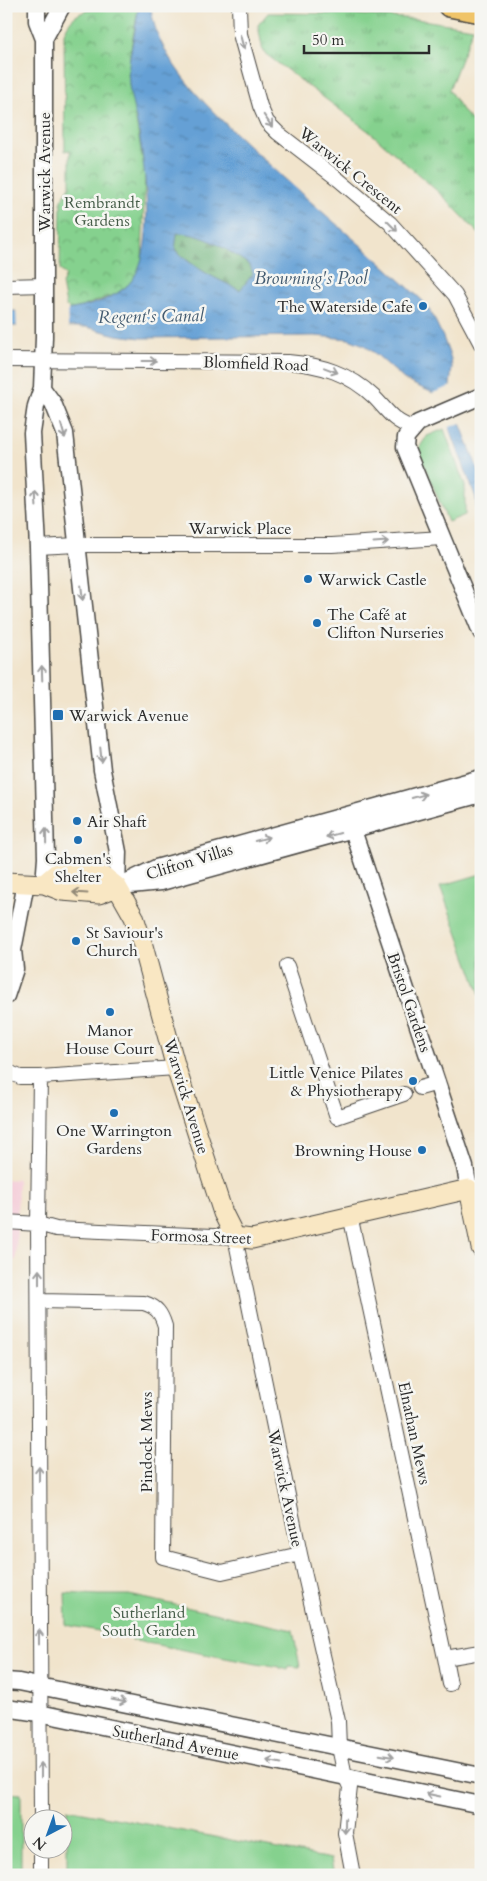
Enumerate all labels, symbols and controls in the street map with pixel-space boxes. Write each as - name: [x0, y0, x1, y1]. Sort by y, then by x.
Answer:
- scale bar: [304, 22, 430, 54]
- text: 50 m: [312, 30, 344, 50]
- one-way arrow: [238, 33, 248, 49]
- street label: Warwick Avenue: [34, 112, 56, 233]
- one-way arrow: [263, 114, 273, 128]
- street label: Warwick Crescent: [293, 122, 407, 219]
- park label: Rembrandt Gardens: [64, 192, 140, 232]
- one-way arrow: [386, 219, 398, 232]
- water label: Browning's Pool: [254, 266, 369, 291]
- place label: The Waterside Cafe: [277, 296, 413, 318]
- marker: The Waterside Cafe: [417, 300, 429, 312]
- water label: Regent's Canal: [98, 303, 205, 330]
- street label: Blomfield Road: [203, 351, 310, 377]
- one-way arrow: [140, 356, 156, 366]
- one-way arrow: [323, 366, 339, 375]
- one-way arrow: [59, 423, 69, 439]
- one-way arrow: [31, 491, 40, 507]
- street label: Warwick Place: [188, 518, 291, 540]
- one-way arrow: [373, 538, 389, 547]
- place label: Warwick Castle: [317, 569, 427, 591]
- marker: Warwick Castle: [302, 573, 314, 585]
- one-way arrow: [77, 585, 87, 601]
- place label: The Café at Clifton Nurseries: [327, 604, 444, 644]
- marker: The Café at Clifton Nurseries: [311, 617, 323, 629]
- one-way arrow: [37, 666, 46, 682]
- place label: Warwick Avenue: [68, 705, 189, 727]
- marker: Warwick Avenue: [51, 708, 65, 722]
- one-way arrow: [96, 746, 106, 762]
- one-way arrow: [411, 791, 427, 800]
- place label: Air Shaft: [87, 811, 147, 833]
- marker: Air Shaft: [71, 815, 83, 827]
- one-way arrow: [41, 828, 50, 844]
- one-way arrow: [325, 830, 341, 840]
- marker: Cabmen's Shelter: [72, 834, 84, 846]
- one-way arrow: [254, 834, 270, 844]
- street label: Clifton Villas: [143, 838, 235, 886]
- place label: Cabmen's Shelter: [45, 848, 111, 888]
- one-way arrow: [73, 888, 89, 897]
- place label: St Saviour's Church: [86, 922, 163, 962]
- marker: St Saviour's Church: [70, 935, 82, 947]
- street label: Bristol Gardens: [382, 949, 436, 1055]
- marker: Manor House Court: [104, 1006, 116, 1018]
- place label: Manor House Court: [66, 1020, 154, 1060]
- street label: Warwick Avenue: [158, 1035, 214, 1157]
- place label: Little Venice Pilates & Physiotherapy: [269, 1062, 404, 1102]
- marker: Little Venice Pilates & Physiotherapy: [407, 1075, 419, 1087]
- marker: One Warrington Gardens: [108, 1107, 120, 1119]
- place label: One Warrington Gardens: [56, 1120, 172, 1160]
- place label: Browning House: [294, 1140, 412, 1162]
- marker: Browning House: [416, 1144, 428, 1156]
- street label: Formosa Street: [150, 1224, 252, 1250]
- one-way arrow: [34, 1269, 44, 1286]
- street label: Elnathan Mews: [392, 1380, 436, 1487]
- street label: Pindock Mews: [136, 1392, 158, 1492]
- street label: Warwick Avenue: [262, 1426, 308, 1549]
- one-way arrow: [34, 1467, 44, 1483]
- park label: Sutherland South Garden: [102, 1602, 196, 1642]
- one-way arrow: [34, 1629, 44, 1646]
- one-way arrow: [110, 1697, 126, 1706]
- street label: Sutherland Avenue: [111, 1720, 241, 1766]
- one-way arrow: [379, 1752, 395, 1762]
- one-way arrow: [266, 1757, 282, 1766]
- one-way arrow: [36, 1762, 46, 1778]
- one-way arrow: [425, 1790, 441, 1799]
- north arrow: [22, 1808, 72, 1858]
- one-way arrow: [341, 1818, 350, 1834]
- text: N: [29, 1832, 51, 1855]

